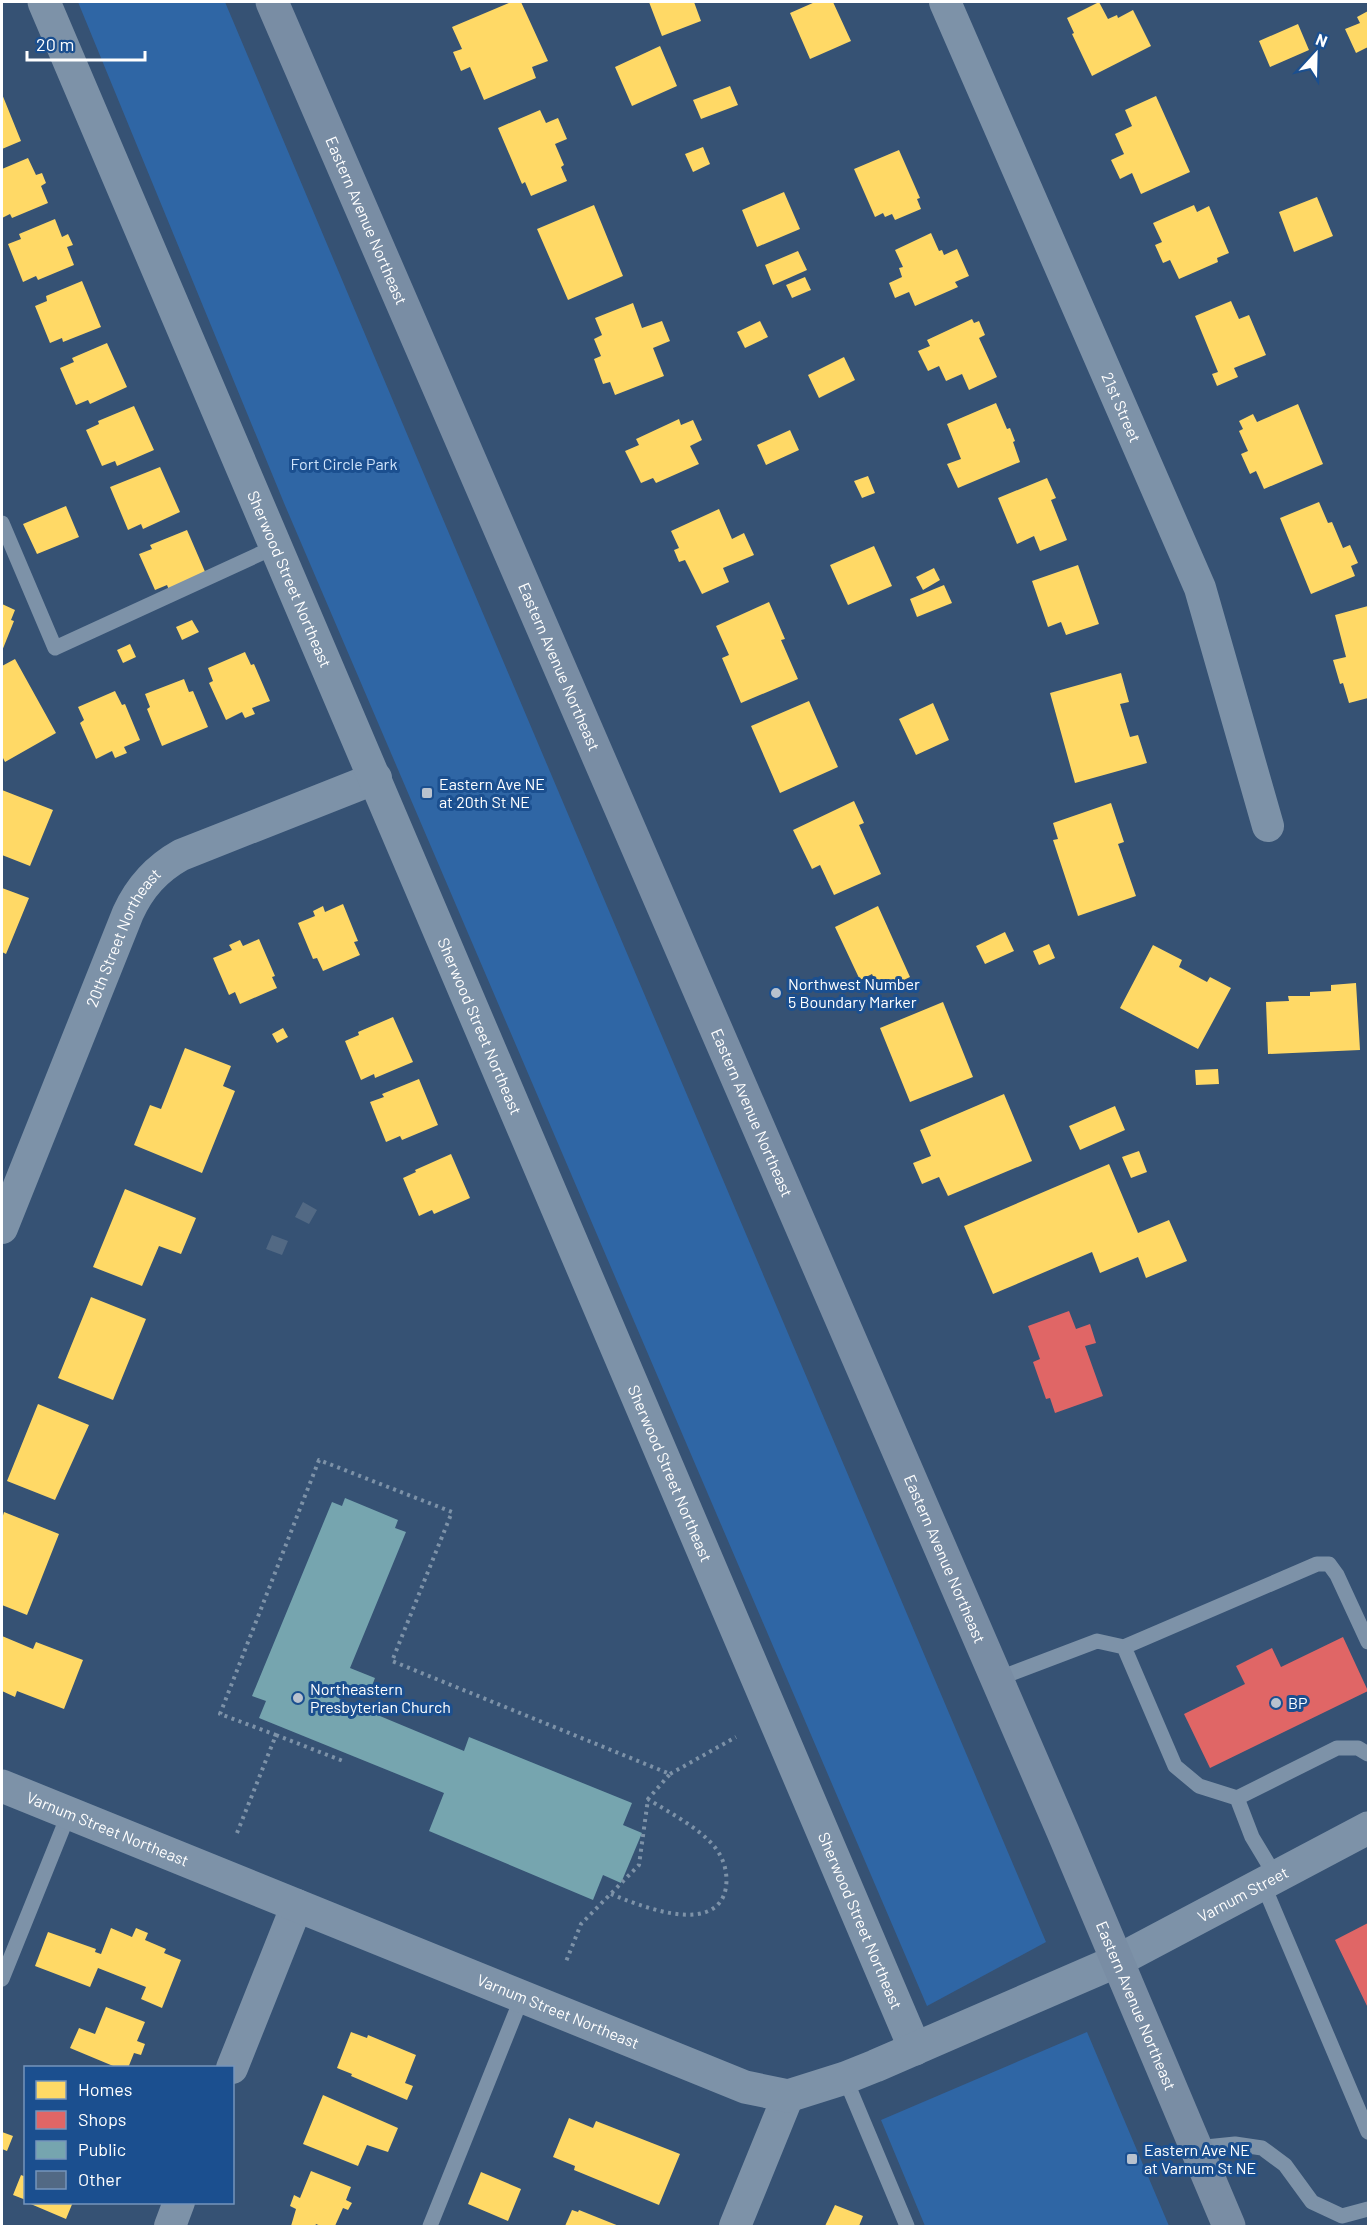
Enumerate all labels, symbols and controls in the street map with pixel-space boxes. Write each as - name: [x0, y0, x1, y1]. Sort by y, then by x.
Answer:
- scale bar: [27, 24, 146, 62]
- north arrow: [1286, 24, 1346, 84]
- text: N: [1313, 29, 1330, 50]
- text: 20 m: [36, 33, 74, 55]
- street label: Eastern Avenue Northeast: [322, 133, 412, 307]
- street label: 21st Street: [1098, 369, 1145, 445]
- park label: Fort Circle Park: [291, 454, 397, 473]
- street label: Sherwood Street Northeast: [244, 487, 336, 670]
- street label: Eastern Avenue Northeast: [515, 579, 604, 753]
- place label: Eastern Ave NE at 20th St NE: [439, 774, 545, 811]
- marker: Eastern Ave NE at 20th St NE: [420, 786, 434, 800]
- street label: 20th Street Northeast: [81, 864, 164, 1010]
- street label: Sherwood Street Northeast: [434, 935, 526, 1117]
- place label: Northwest Number 5 Boundary Marker: [788, 974, 920, 1011]
- marker: Northwest Number 5 Boundary Marker: [769, 986, 783, 1000]
- street label: Eastern Avenue Northeast: [708, 1025, 797, 1200]
- street label: Sherwood Street Northeast: [624, 1382, 717, 1564]
- street label: Eastern Avenue Northeast: [901, 1472, 990, 1646]
- place label: Northeastern Presbyterian Church: [310, 1679, 451, 1716]
- marker: Northeastern Presbyterian Church: [291, 1691, 305, 1705]
- place label: BP: [1288, 1693, 1308, 1712]
- marker: BP: [1269, 1696, 1283, 1710]
- street label: Varnum Street Northeast: [24, 1787, 192, 1870]
- street label: Sherwood Street Northeast: [815, 1829, 907, 2012]
- street label: Varnum Street: [1194, 1862, 1291, 1926]
- street label: Eastern Avenue Northeast: [1093, 1918, 1181, 2093]
- street label: Varnum Street Northeast: [474, 1969, 642, 2052]
- legend: [24, 2066, 234, 2204]
- text: Homes: [78, 2078, 132, 2100]
- text: Shops: [78, 2108, 127, 2130]
- text: Public: [78, 2138, 126, 2160]
- place label: Eastern Ave NE at Varnum St NE: [1144, 2140, 1256, 2177]
- marker: Eastern Ave NE at Varnum St NE: [1125, 2152, 1139, 2166]
- text: Other: [78, 2168, 122, 2190]

